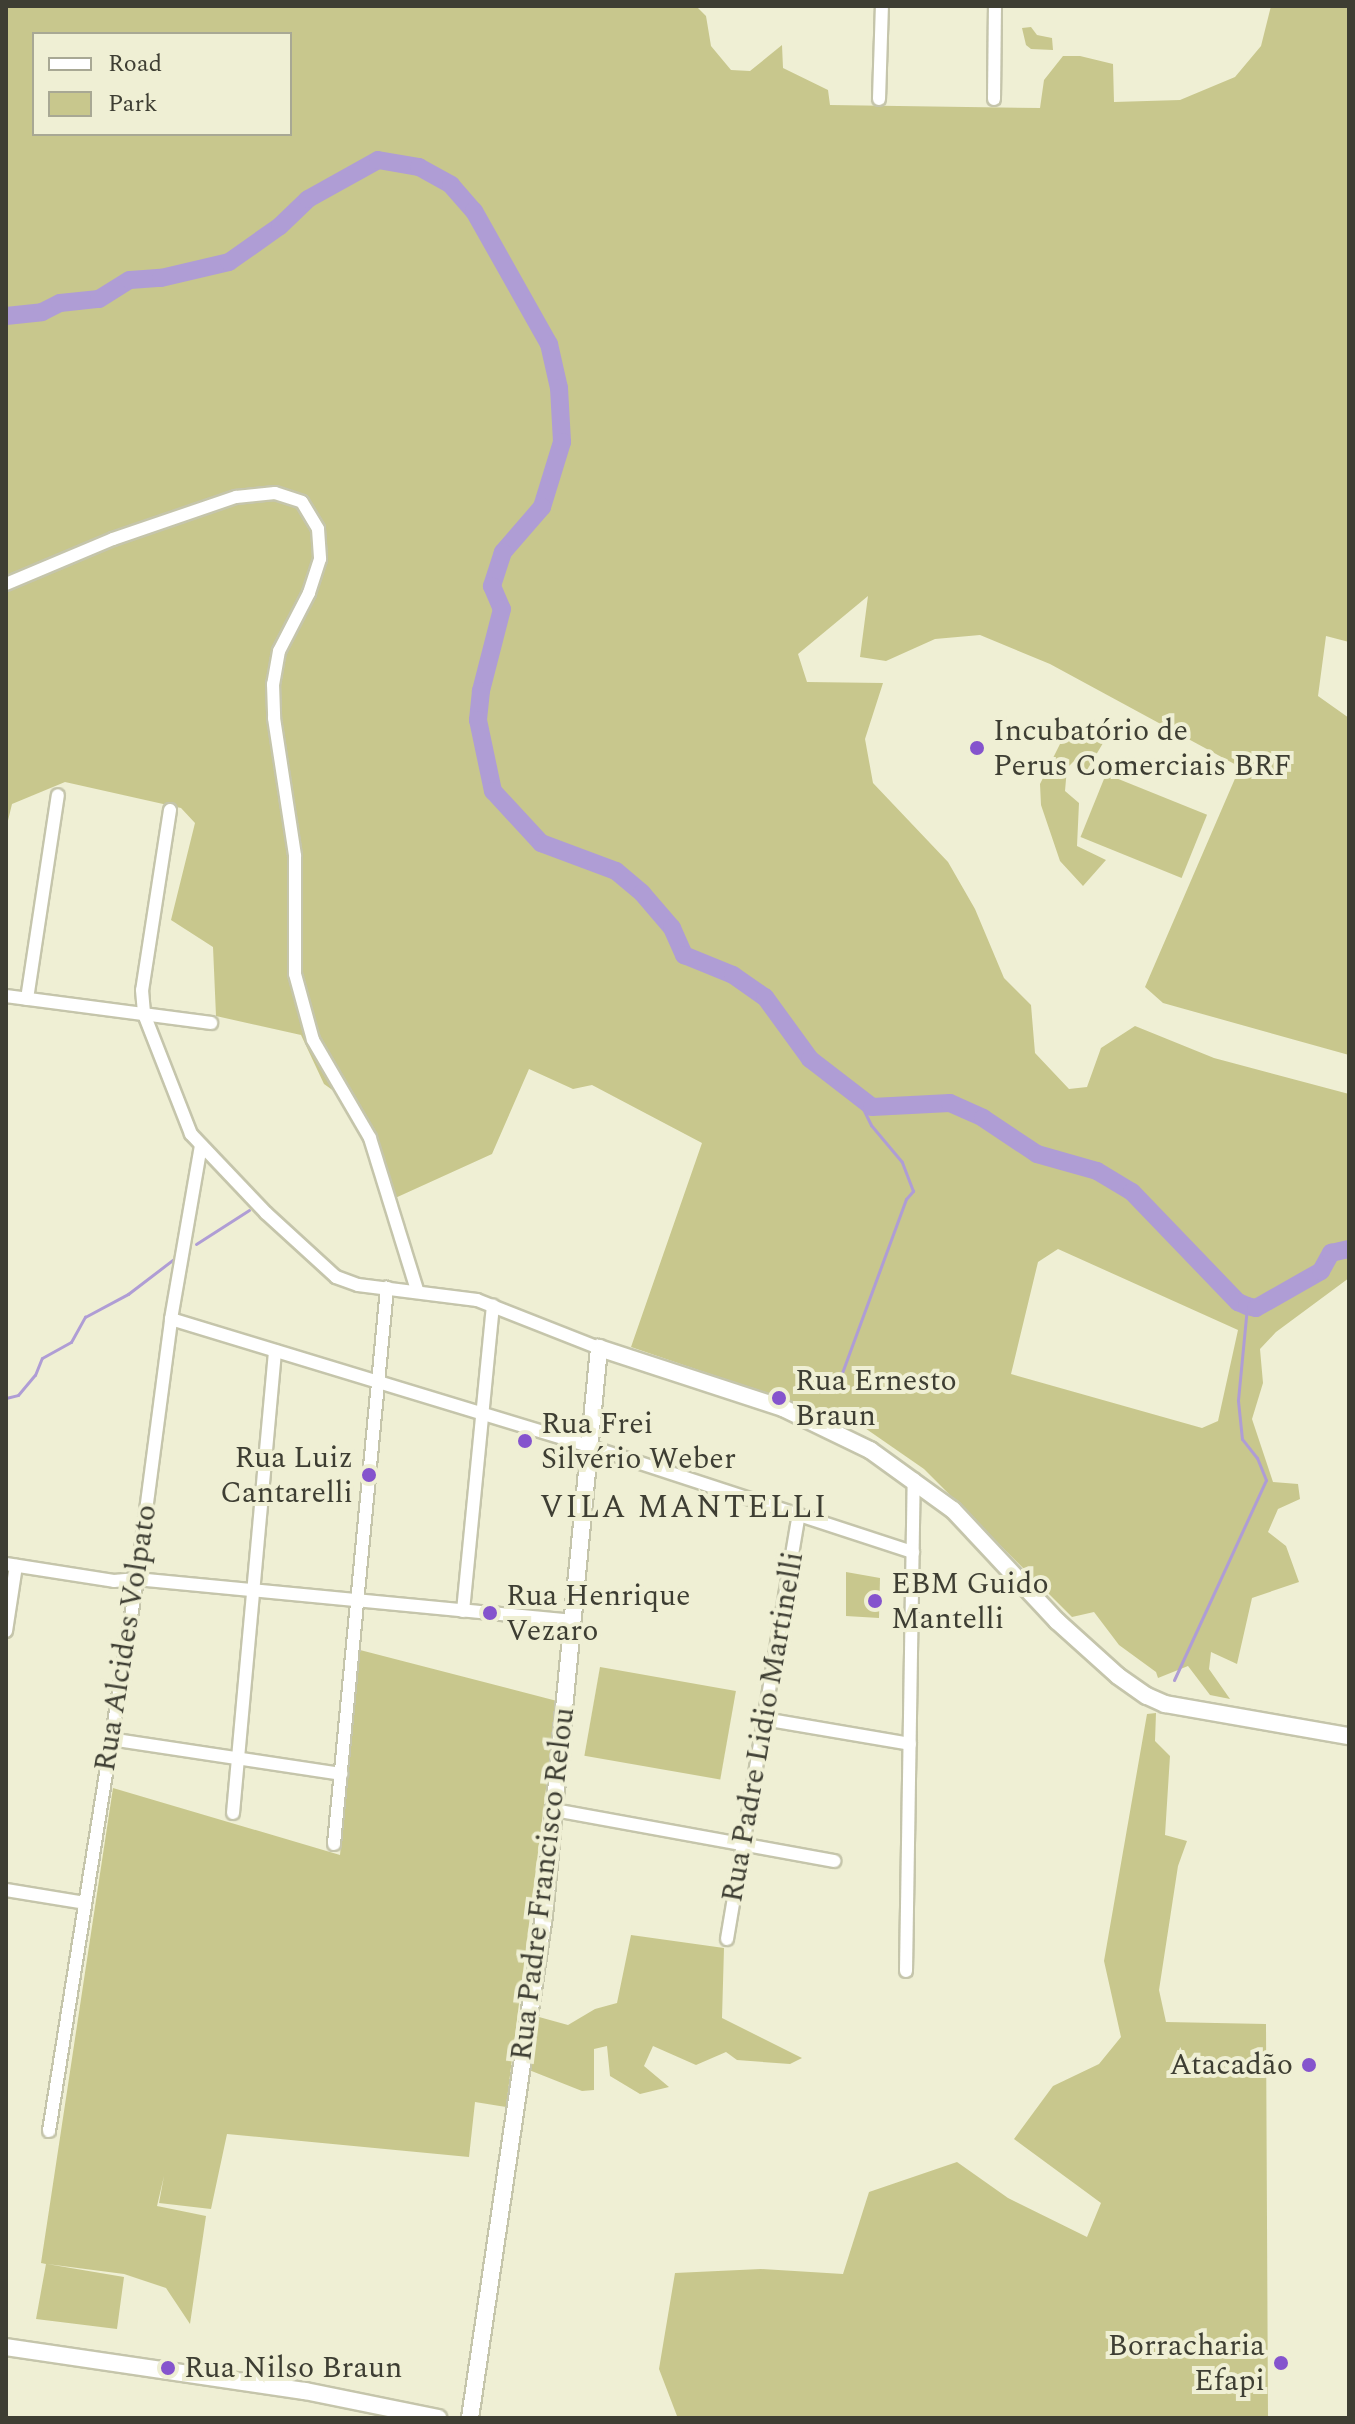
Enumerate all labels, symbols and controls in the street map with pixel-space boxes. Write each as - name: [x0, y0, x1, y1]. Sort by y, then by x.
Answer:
- legend: [32, 32, 292, 136]
- text: Road: [108, 46, 162, 82]
- text: Park: [108, 86, 158, 122]
- place label: Incubatório de Perus Comerciais BRF: [993, 713, 1292, 784]
- marker: Incubatório de Perus Comerciais BRF: [968, 739, 986, 757]
- place label: Rua Ernesto Braun: [795, 1363, 957, 1434]
- marker: Rua Ernesto Braun: [770, 1389, 788, 1407]
- place label: Rua Frei Silvério Weber: [541, 1406, 736, 1476]
- marker: Rua Frei Silvério Weber: [516, 1432, 534, 1450]
- place label: Rua Luiz Cantarelli: [220, 1440, 353, 1510]
- marker: Rua Luiz Cantarelli: [360, 1466, 378, 1484]
- district label: VILA MANTELLI: [540, 1489, 828, 1527]
- street label: Rua Alcides Volpato: [87, 1502, 165, 1774]
- street label: Rua Padre Lidio Martinelli: [714, 1549, 812, 1905]
- place label: EBM Guido Mantelli: [891, 1566, 1049, 1636]
- place label: Rua Henrique Vezaro: [506, 1578, 690, 1648]
- marker: EBM Guido Mantelli: [866, 1592, 884, 1610]
- marker: Rua Henrique Vezaro: [481, 1604, 499, 1622]
- street label: Rua Padre Francisco Relou: [503, 1705, 583, 2063]
- place label: Atacadão: [1169, 2047, 1293, 2083]
- marker: Atacadão: [1300, 2056, 1318, 2074]
- place label: Borracharia Efapi: [1108, 2328, 1265, 2398]
- place label: Rua Nilso Braun: [184, 2350, 403, 2386]
- marker: Borracharia Efapi: [1272, 2354, 1290, 2372]
- marker: Rua Nilso Braun: [159, 2359, 177, 2377]

